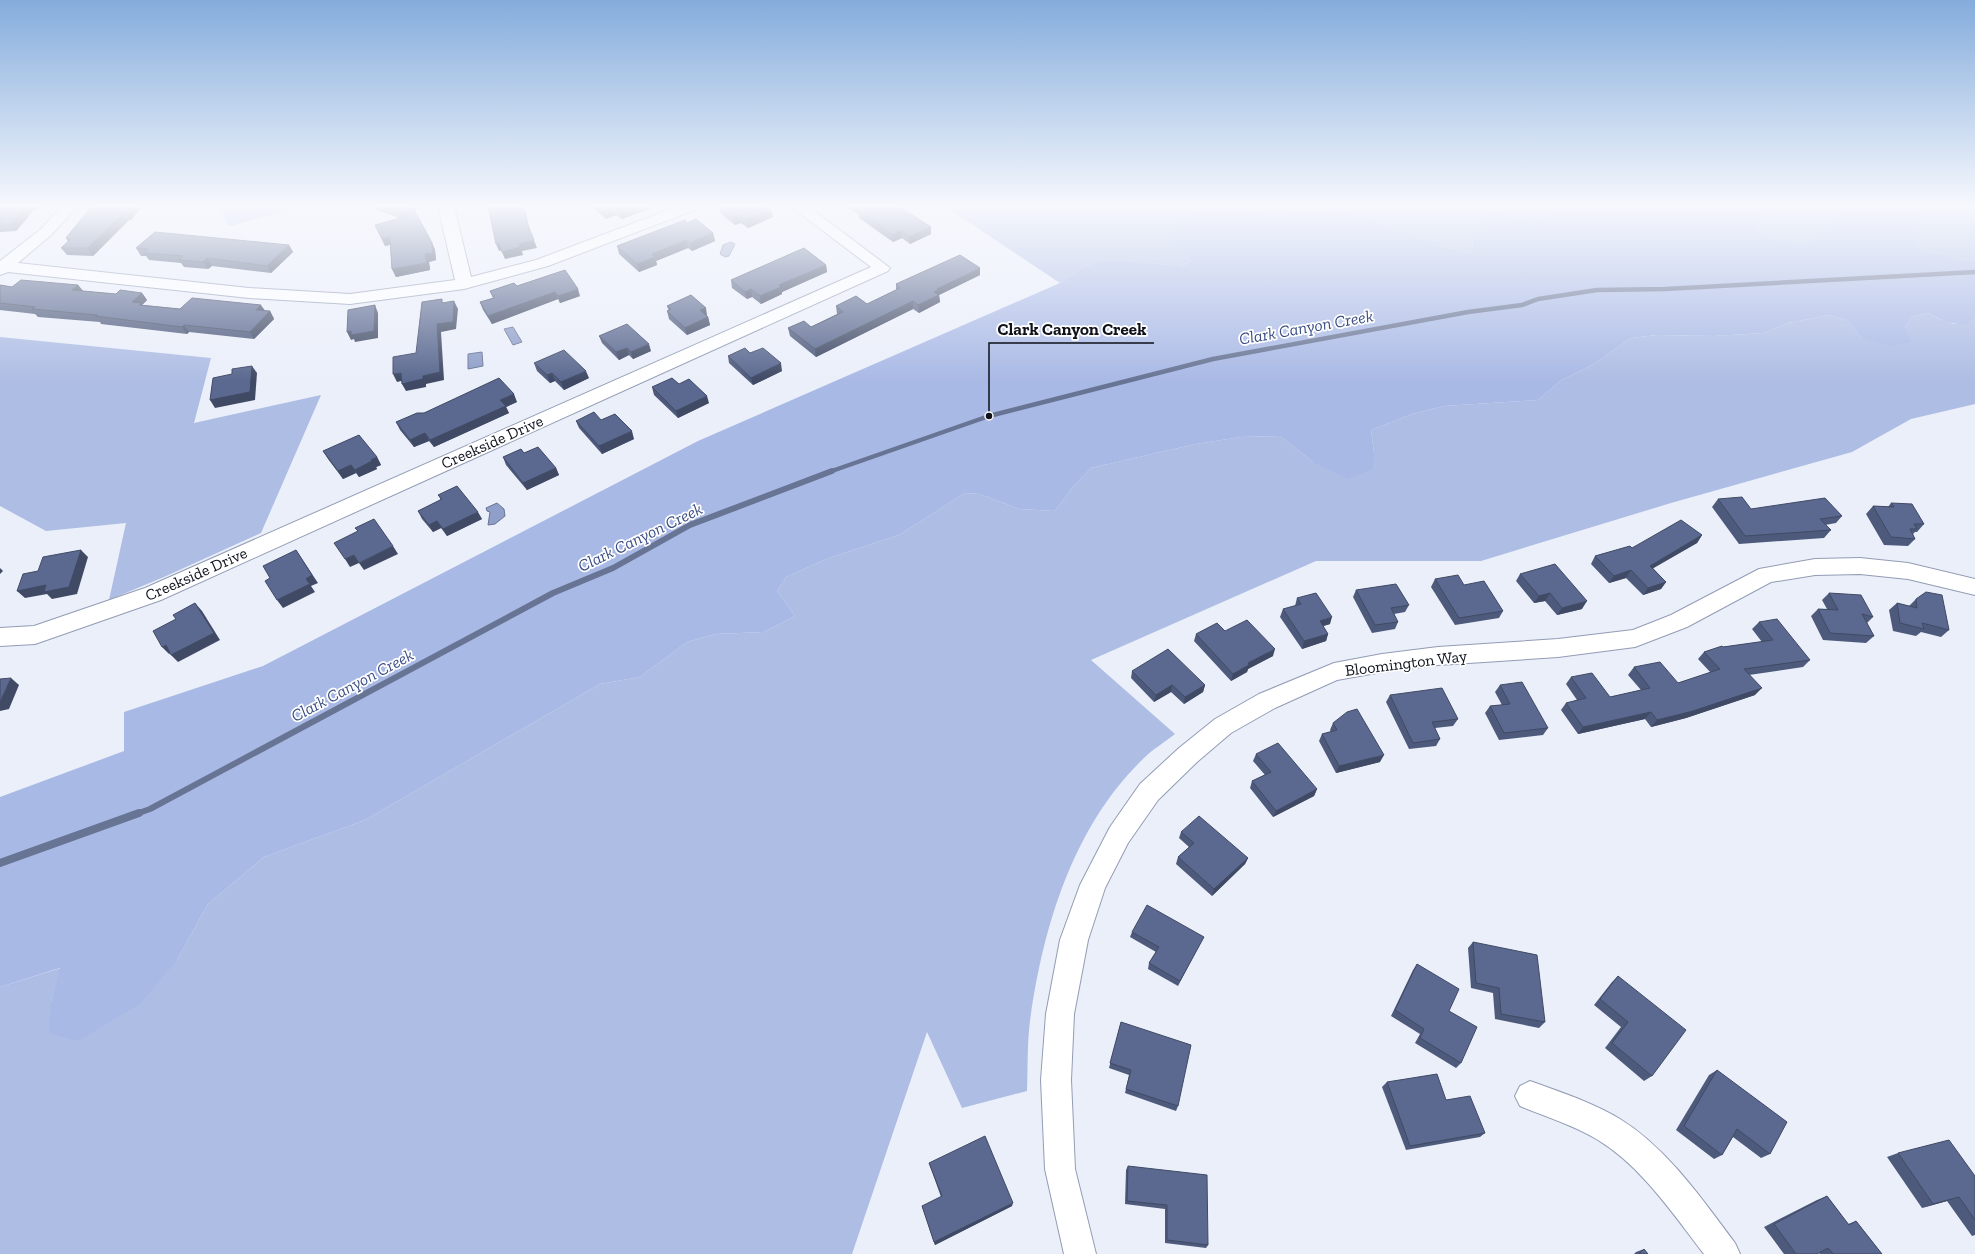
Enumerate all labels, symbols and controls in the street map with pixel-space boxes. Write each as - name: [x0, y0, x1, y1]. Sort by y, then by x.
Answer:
- water label: Clark Canyon Creek: [1237, 305, 1375, 349]
- callout: Clark Canyon Creek: [989, 314, 1154, 343]
- text: Clark Canyon Creek: [998, 319, 1147, 339]
- street label: Creekside Drive: [438, 411, 546, 473]
- water label: Clark Canyon Creek: [575, 498, 706, 576]
- street label: Creekside Drive: [142, 543, 250, 605]
- water label: Clark Canyon Creek: [287, 644, 417, 726]
- street label: Bloomington Way: [1344, 646, 1469, 680]

